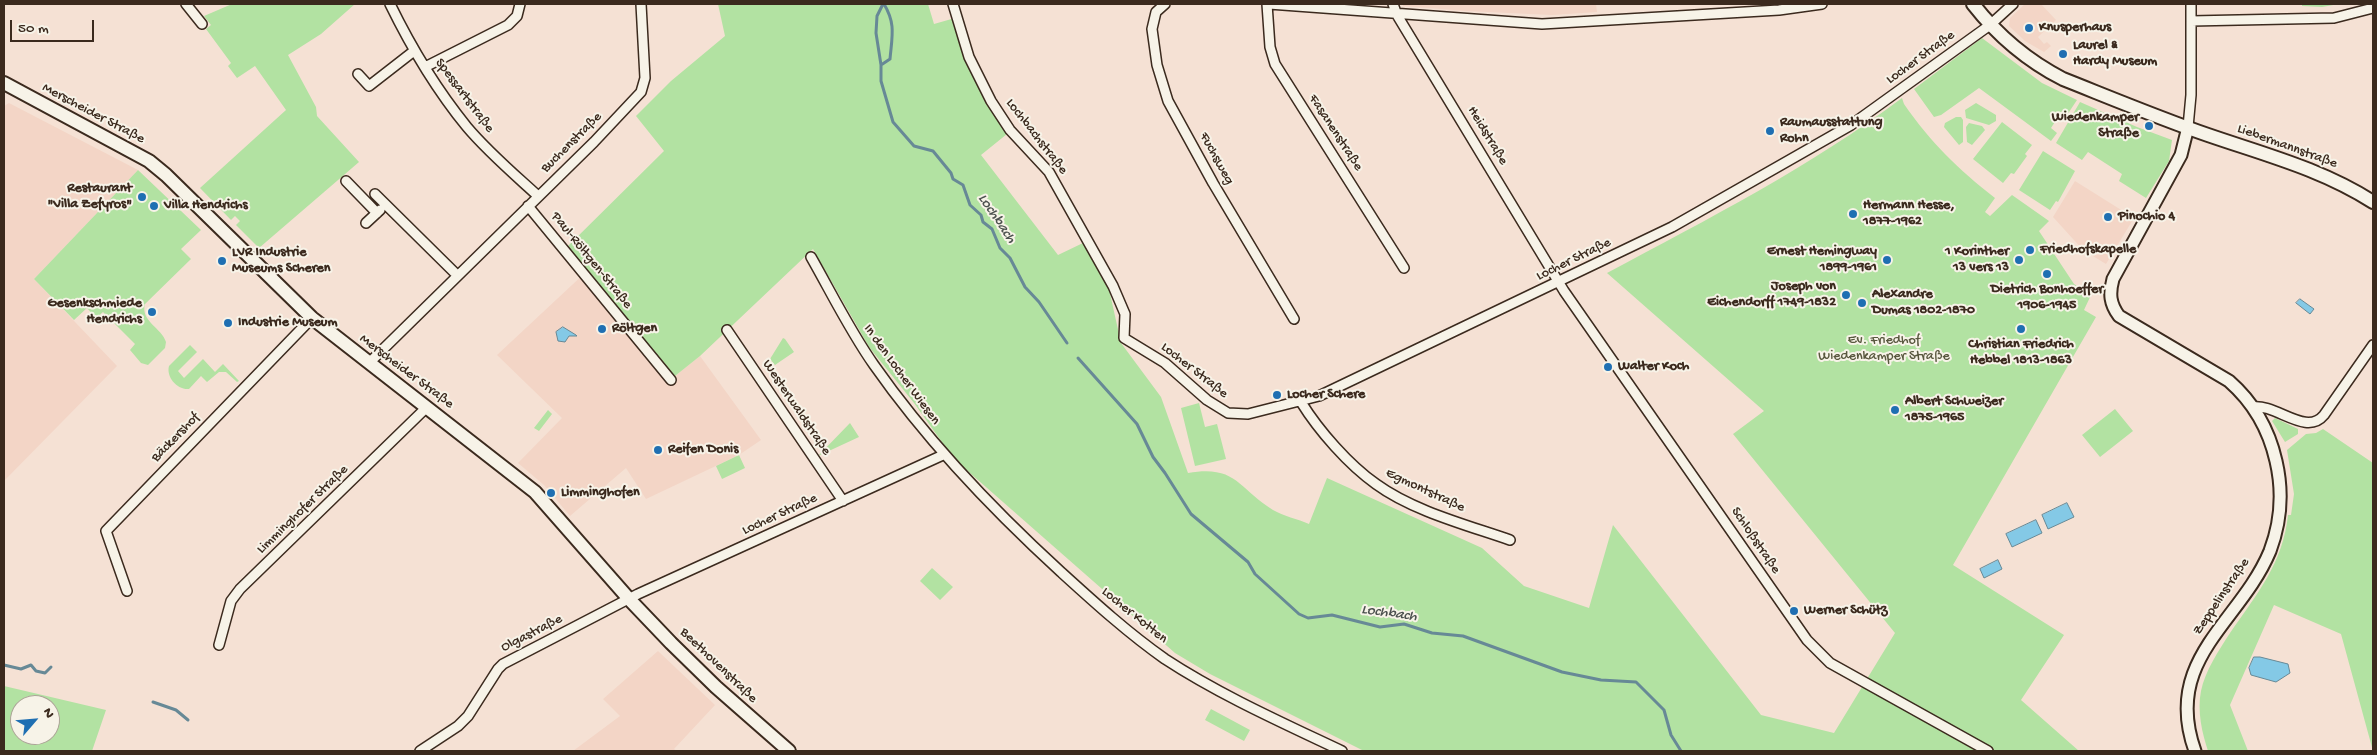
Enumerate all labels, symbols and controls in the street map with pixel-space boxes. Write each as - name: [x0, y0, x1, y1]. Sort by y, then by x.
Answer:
- scale bar: [12, 10, 96, 42]
- text: 50 m: [18, 20, 49, 38]
- place label: Knusperhaus: [2039, 20, 2111, 36]
- marker: Knusperhaus: [2023, 22, 2035, 34]
- street label: Locher Straße: [1883, 27, 1959, 89]
- place label: Laurel & Hardy Museum: [2073, 38, 2157, 70]
- marker: Laurel & Hardy Museum: [2057, 48, 2069, 60]
- street label: Spessartstraße: [431, 56, 497, 136]
- street label: Merscheider Straße: [39, 80, 147, 148]
- street label: Fasanenstraße: [1304, 92, 1366, 174]
- street label: Lochbachstraße: [1001, 96, 1071, 178]
- street label: Heidstraße: [1463, 103, 1511, 169]
- street label: Buchenstraße: [538, 109, 606, 177]
- place label: Wiedenkamper Straße: [2052, 110, 2139, 142]
- place label: Raumausstattung Rohn: [1780, 115, 1882, 148]
- marker: Wiedenkamper Straße: [2143, 120, 2155, 132]
- street label: Liebermannstraße: [2235, 121, 2339, 173]
- marker: Raumausstattung Rohn: [1764, 125, 1776, 137]
- street label: Fuchsweg: [1195, 130, 1237, 188]
- place label: Restaurant "Villa Zefyros": [47, 181, 132, 213]
- marker: Restaurant "Villa Zefyros": [136, 191, 148, 203]
- water label: Lochbach: [973, 191, 1019, 247]
- place label: Villa Hendrichs: [164, 198, 248, 214]
- place label: Hermann Hesse, 1877-1962: [1863, 198, 1955, 230]
- marker: Villa Hendrichs: [148, 200, 160, 212]
- marker: Hermann Hesse, 1877-1962: [1847, 208, 1859, 220]
- street label: Paul-Röltgen-Straße: [547, 209, 635, 313]
- place label: Pinochio 4: [2118, 209, 2175, 225]
- marker: Pinochio 4: [2102, 211, 2114, 223]
- street label: Locher Straße: [1534, 235, 1614, 285]
- place label: Friedhofskapelle: [2040, 242, 2136, 258]
- place label: Ernest Hemingway 1899-1961: [1767, 244, 1877, 276]
- place label: 1 Korinther 13 vers 13: [1945, 244, 2009, 276]
- marker: Friedhofskapelle: [2024, 244, 2036, 256]
- place label: LVR Industrie Museums Scheren: [232, 245, 330, 278]
- marker: Ernest Hemingway 1899-1961: [1881, 254, 1893, 266]
- marker: 1 Korinther 13 vers 13: [2013, 254, 2025, 266]
- marker: LVR Industrie Museums Scheren: [216, 255, 228, 267]
- marker: Dietrich Bonhoeffer 1906-1945: [2041, 268, 2053, 280]
- place label: Joseph von Eichendorff 1749-1832: [1707, 279, 1836, 312]
- place label: Dietrich Bonhoeffer 1906-1945: [1991, 282, 2103, 314]
- place label: Alexandre Dumas 1802-1870: [1872, 287, 1975, 320]
- marker: Joseph von Eichendorff 1749-1832: [1840, 289, 1852, 301]
- place label: Gesenkschmiede Hendrichs: [48, 296, 142, 328]
- marker: Alexandre Dumas 1802-1870: [1856, 297, 1868, 309]
- marker: Gesenkschmiede Hendrichs: [146, 306, 158, 318]
- place label: Industrie Museum: [238, 315, 337, 331]
- marker: Industrie Museum: [222, 317, 234, 329]
- place label: Röltgen: [612, 321, 657, 337]
- street label: In den Locher Wiesen: [859, 321, 943, 429]
- marker: Röltgen: [596, 323, 608, 335]
- marker: Christian Friedrich Hebbel 1813-1863: [2015, 323, 2027, 335]
- street label: Merscheider Straße: [355, 331, 457, 413]
- park label: Ev. Friedhof Wiedenkamper Straße: [1818, 333, 1950, 366]
- place label: Christian Friedrich Hebbel 1813-1863: [1968, 337, 2074, 370]
- street label: Locher Straße: [1157, 339, 1231, 403]
- street label: Westerwaldstraße: [758, 357, 834, 459]
- place label: Walter Koch: [1618, 359, 1689, 375]
- marker: Walter Koch: [1602, 361, 1614, 373]
- place label: Locher Schere: [1287, 387, 1365, 403]
- marker: Locher Schere: [1271, 389, 1283, 401]
- place label: Albert Schweizer 1875-1965: [1905, 394, 2003, 427]
- marker: Albert Schweizer 1875-1965: [1889, 404, 1901, 416]
- street label: Bäckershof: [148, 410, 204, 466]
- place label: Reifen Donis: [668, 442, 738, 458]
- marker: Reifen Donis: [652, 444, 664, 456]
- street label: Limminghofer Straße: [254, 462, 352, 558]
- street label: Egmontstraße: [1383, 465, 1467, 517]
- place label: Limminghofen: [561, 485, 640, 501]
- marker: Limminghofen: [545, 487, 557, 499]
- street label: Locher Straße: [740, 490, 820, 540]
- street label: Schloßstraße: [1727, 504, 1783, 578]
- street label: Zeppelinstraße: [2190, 555, 2254, 639]
- street label: Locher Kotten: [1097, 584, 1171, 648]
- water label: Lochbach: [1360, 601, 1418, 627]
- place label: Werner Schütz: [1804, 603, 1887, 619]
- marker: Werner Schütz: [1788, 605, 1800, 617]
- street label: Olgastraße: [499, 611, 565, 657]
- street label: Beethovenstraße: [676, 625, 760, 707]
- north arrow: [10, 695, 60, 745]
- text: N: [38, 705, 58, 721]

